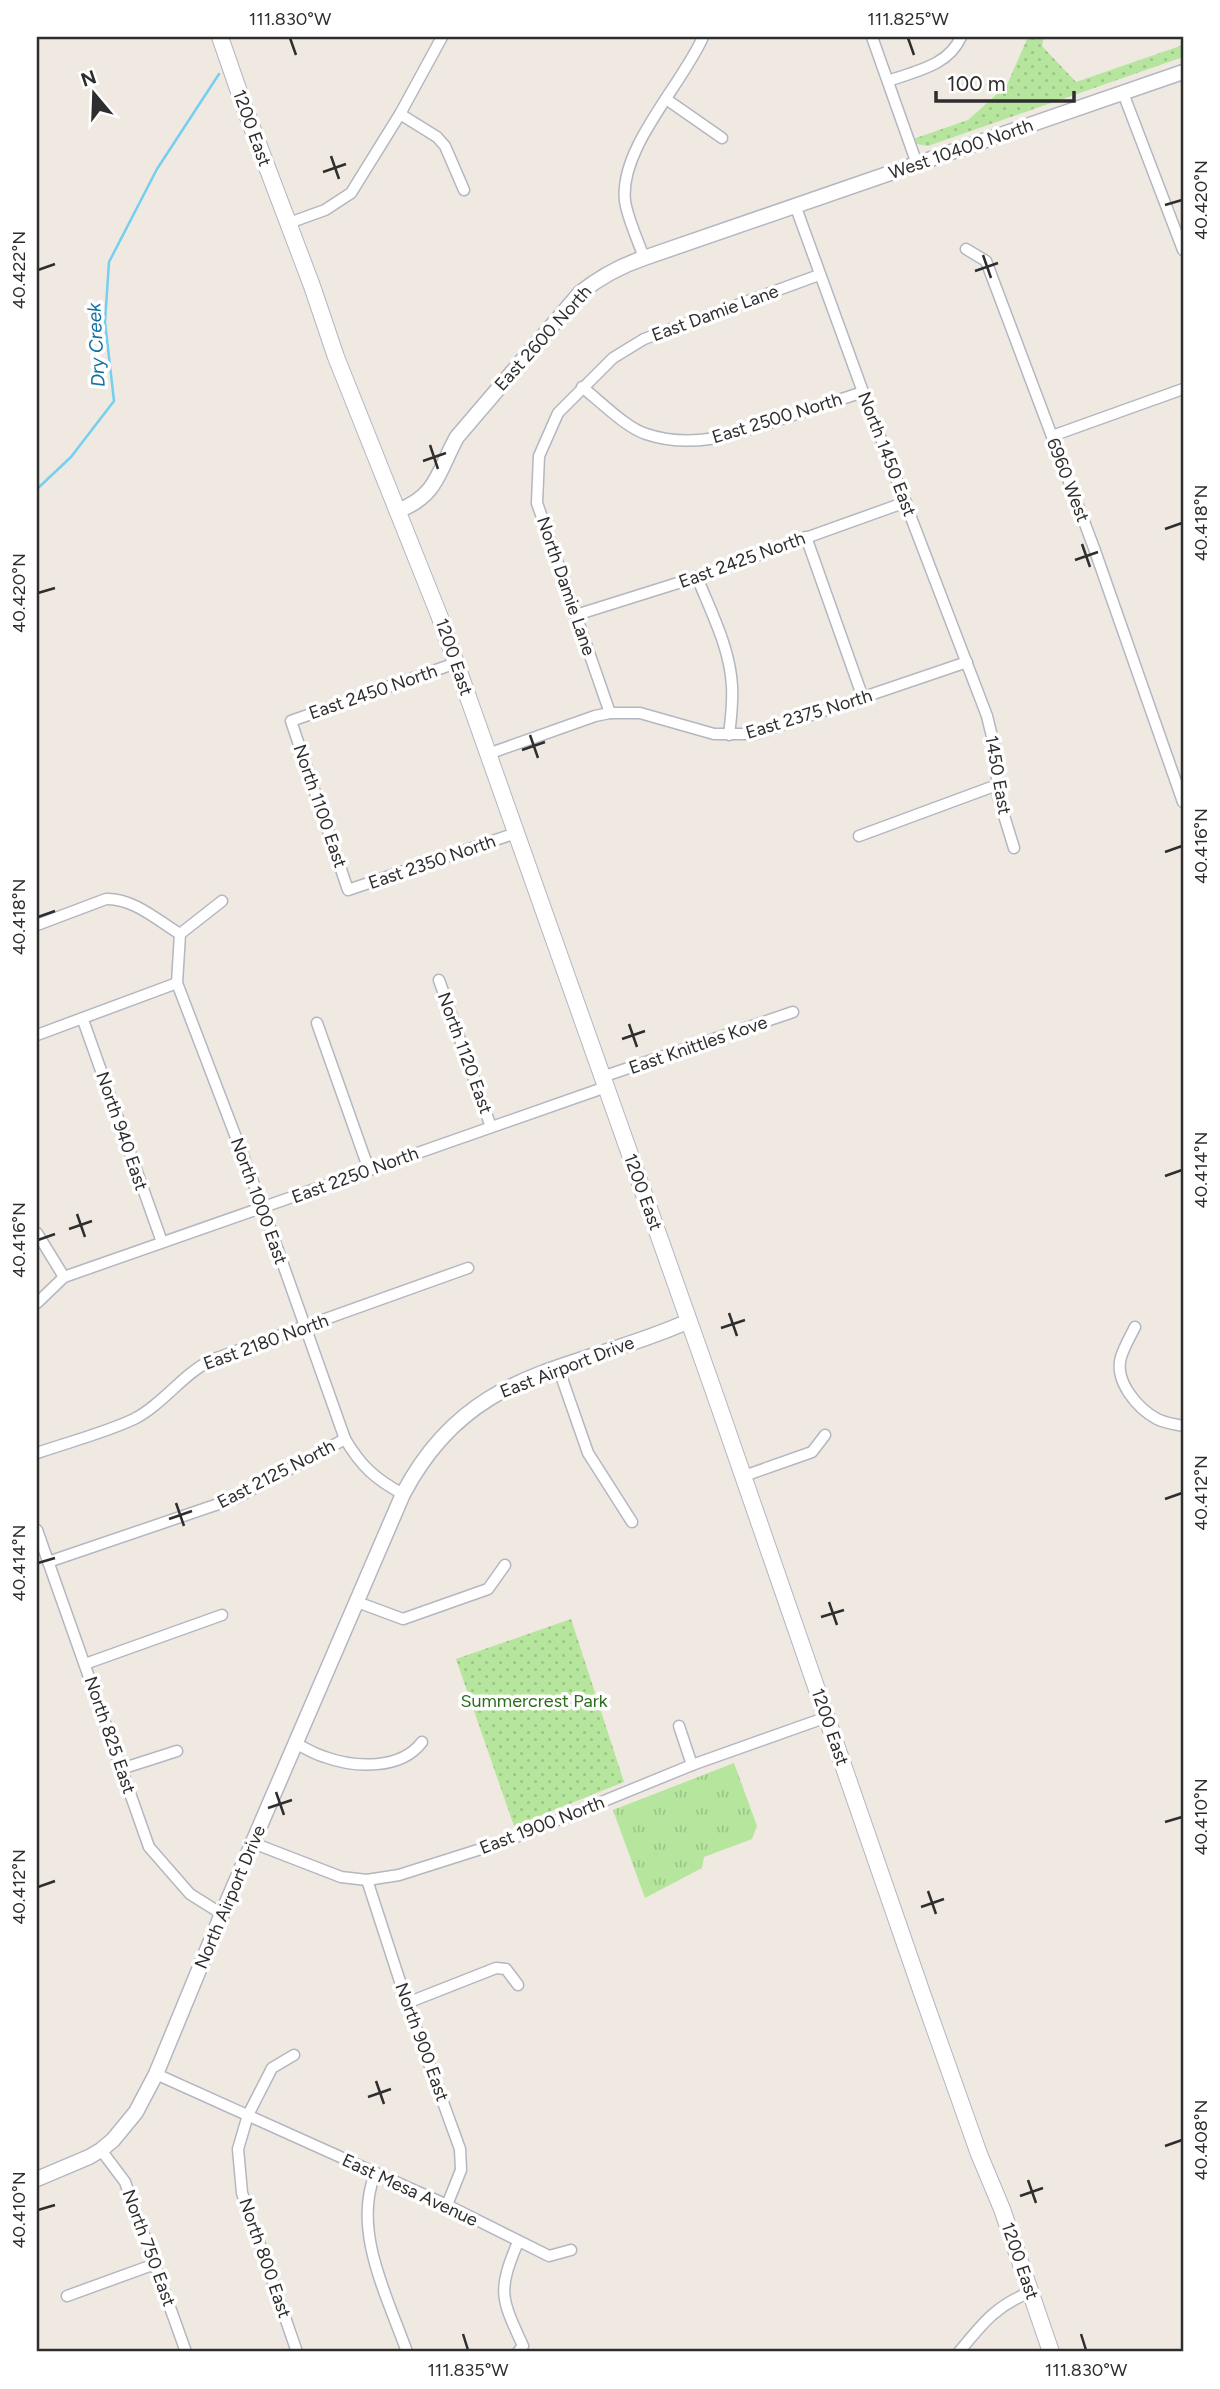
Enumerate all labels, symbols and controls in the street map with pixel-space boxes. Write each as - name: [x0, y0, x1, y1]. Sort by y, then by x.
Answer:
- text: 111.830°W: [249, 8, 332, 30]
- text: 111.825°W: [867, 8, 949, 30]
- north arrow: [60, 60, 130, 130]
- scale bar: [936, 60, 1075, 104]
- text: N: [78, 65, 99, 92]
- text: 100 m: [947, 71, 1006, 96]
- street label: 1200 East: [228, 87, 276, 170]
- street label: West 10400 North: [886, 114, 1036, 184]
- text: 40.420°N: [1190, 160, 1212, 240]
- text: 40.422°N: [8, 231, 30, 309]
- street label: East Damie Lane: [649, 280, 782, 346]
- street label: East 2600 North: [490, 281, 596, 395]
- water label: Dry Creek: [82, 301, 110, 388]
- street label: East 2500 North: [709, 388, 845, 448]
- street label: North 1450 East: [853, 389, 921, 520]
- street label: 6960 West: [1042, 435, 1094, 525]
- text: 40.418°N: [1190, 485, 1212, 561]
- street label: North Damie Lane: [532, 514, 600, 659]
- street label: East 2425 North: [676, 527, 808, 593]
- text: 40.420°N: [8, 553, 30, 633]
- street label: 1200 East: [431, 616, 477, 699]
- street label: East 2450 North: [306, 660, 440, 724]
- street label: East 2375 North: [743, 684, 875, 744]
- street label: 1450 East: [980, 734, 1016, 816]
- street label: North 1100 East: [289, 741, 351, 871]
- text: 40.416°N: [1190, 808, 1212, 884]
- street label: East 2350 North: [366, 830, 498, 894]
- text: 40.418°N: [8, 879, 30, 955]
- street label: North 1120 East: [433, 989, 497, 1117]
- street label: East Knittles Kove: [626, 1011, 770, 1079]
- street label: North 940 East: [91, 1069, 153, 1193]
- text: 40.414°N: [1190, 1132, 1212, 1208]
- street label: North 1000 East: [226, 1135, 292, 1268]
- street label: East 2250 North: [289, 1142, 421, 1208]
- street label: 1200 East: [619, 1151, 667, 1234]
- text: 40.416°N: [8, 1202, 30, 1278]
- street label: East 2180 North: [201, 1309, 331, 1375]
- street label: East Airport Drive: [497, 1331, 637, 1403]
- street label: East 2125 North: [213, 1435, 339, 1513]
- text: 40.412°N: [1190, 1455, 1212, 1531]
- text: 40.414°N: [8, 1525, 30, 1601]
- street label: North 825 East: [80, 1673, 140, 1797]
- street label: 1200 East: [807, 1686, 853, 1769]
- park label: Summercrest Park: [460, 1690, 608, 1712]
- text: 40.410°N: [1190, 1778, 1212, 1856]
- street label: East 1900 North: [476, 1791, 608, 1859]
- street label: North Airport Drive: [190, 1822, 270, 1972]
- text: 40.412°N: [8, 1849, 30, 1925]
- street label: North 900 East: [390, 1980, 454, 2104]
- text: 40.408°N: [1190, 2100, 1212, 2180]
- street label: East Mesa Avenue: [339, 2149, 482, 2231]
- text: 40.410°N: [8, 2171, 30, 2249]
- street label: North 750 East: [118, 2187, 180, 2310]
- street label: North 800 East: [234, 2195, 296, 2321]
- street label: 1200 East: [997, 2220, 1043, 2303]
- text: 111.835°W: [427, 2359, 509, 2381]
- text: 111.830°W: [1045, 2359, 1128, 2381]

